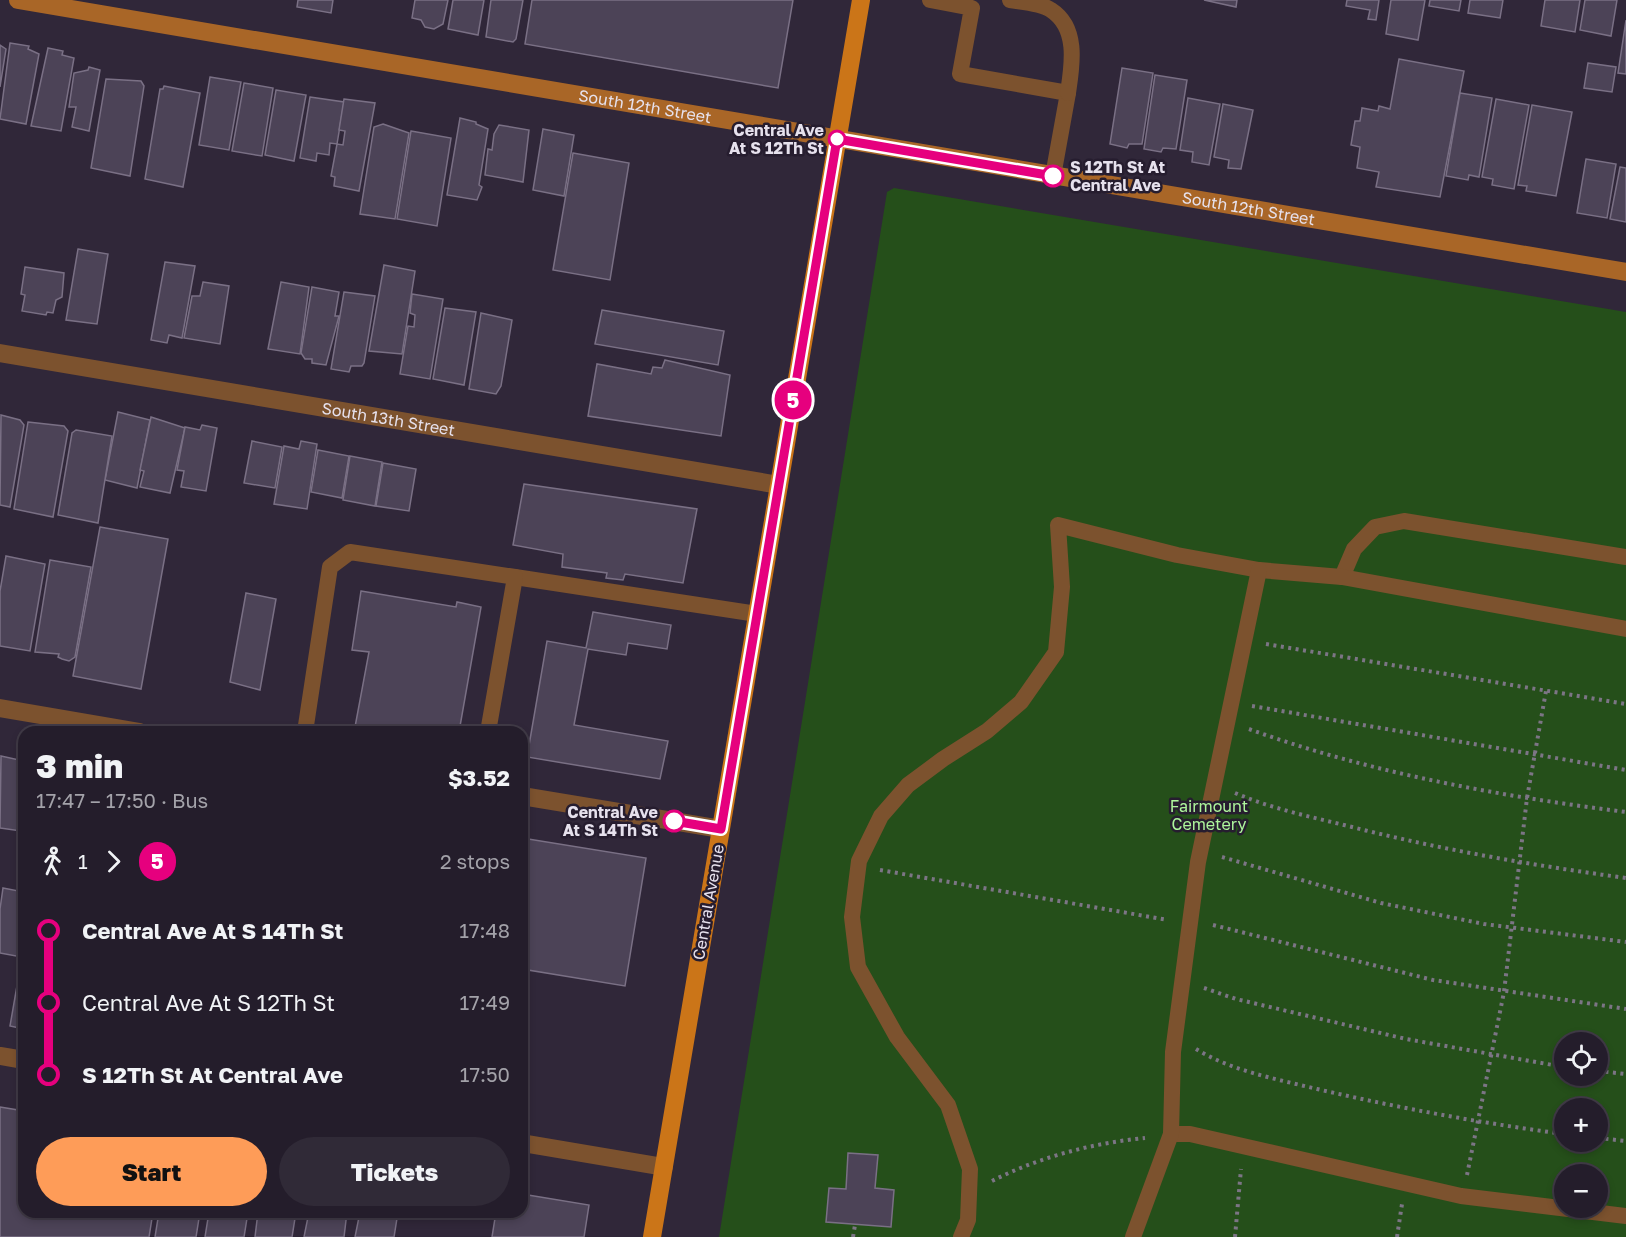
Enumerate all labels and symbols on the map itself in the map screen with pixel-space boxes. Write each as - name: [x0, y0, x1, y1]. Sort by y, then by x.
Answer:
- street label: South 12th Street: [577, 85, 713, 127]
- place label: Central Ave At S 12Th St: [729, 120, 824, 158]
- marker: Central Ave At S 12Th St: [828, 130, 846, 148]
- place label: S 12Th St At Central Ave: [1070, 157, 1165, 195]
- marker: S 12Th St At Central Ave: [1042, 165, 1064, 187]
- street label: South 12th Street: [1181, 187, 1317, 229]
- line badge: 5: [774, 380, 812, 420]
- street label: South 13th Street: [320, 398, 456, 440]
- park label: Fairmount Cemetery: [1170, 796, 1248, 834]
- place label: Central Ave At S 14Th St: [563, 802, 658, 840]
- marker: Central Ave At S 14Th St: [663, 810, 685, 832]
- street label: Central Avenue: [688, 843, 728, 961]

